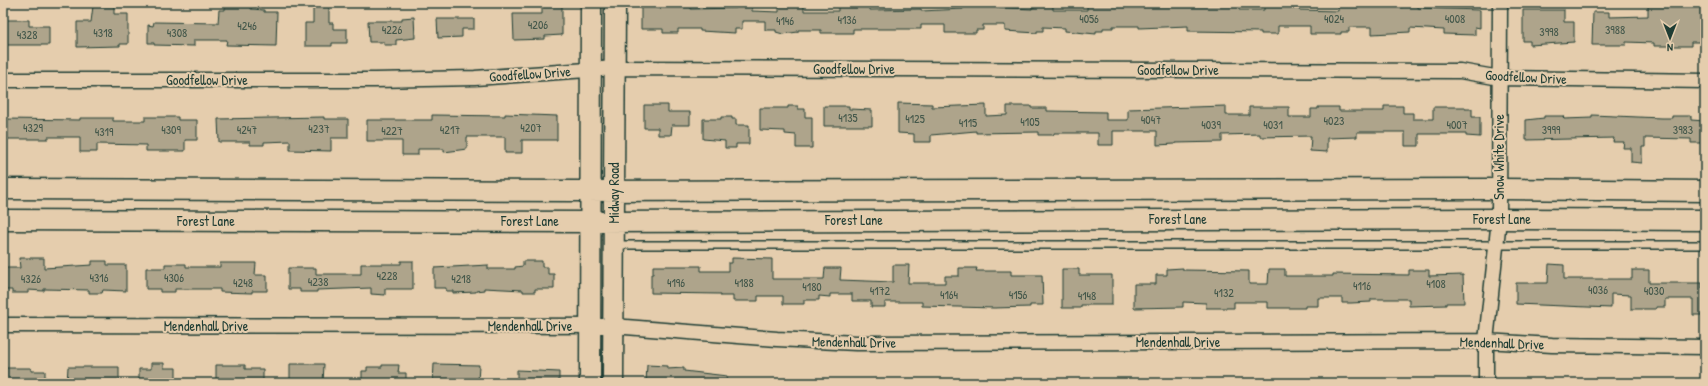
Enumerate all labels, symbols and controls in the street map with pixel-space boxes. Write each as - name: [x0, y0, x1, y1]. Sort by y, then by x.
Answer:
- house number: 4056: [1079, 10, 1099, 27]
- house number: 4024: [1324, 10, 1344, 27]
- house number: 4008: [1445, 10, 1465, 27]
- house number: 4136: [837, 11, 857, 28]
- house number: 4146: [776, 12, 794, 29]
- house number: 4206: [528, 16, 548, 33]
- house number: 4246: [237, 17, 257, 34]
- north arrow: [1650, 18, 1690, 58]
- house number: 4226: [382, 21, 402, 38]
- house number: 3988: [1605, 21, 1625, 38]
- house number: 3998: [1539, 23, 1559, 40]
- house number: 4318: [93, 24, 113, 41]
- house number: 4308: [167, 24, 187, 41]
- house number: 4328: [17, 26, 37, 43]
- text: N: [1667, 41, 1673, 55]
- street label: Goodfellow Drive: [813, 59, 895, 78]
- street label: Goodfellow Drive: [1137, 60, 1219, 79]
- street label: Goodfellow Drive: [489, 61, 572, 86]
- street label: Goodfellow Drive: [1485, 65, 1568, 88]
- street label: Goodfellow Drive: [166, 70, 248, 89]
- house number: 4135: [838, 109, 858, 126]
- house number: 4125: [905, 110, 925, 127]
- house number: 4047: [1141, 111, 1161, 128]
- house number: 4023: [1324, 112, 1344, 129]
- house number: 4105: [1020, 113, 1040, 130]
- house number: 4115: [959, 114, 977, 131]
- street label: Snow White Drive: [1489, 114, 1508, 200]
- house number: 4039: [1201, 116, 1221, 133]
- house number: 4031: [1263, 116, 1283, 133]
- house number: 4007: [1446, 116, 1468, 133]
- house number: 4329: [23, 119, 44, 136]
- house number: 4207: [520, 119, 542, 136]
- house number: 4237: [308, 120, 330, 137]
- house number: 4309: [161, 121, 181, 138]
- house number: 4247: [237, 121, 257, 138]
- house number: 4217: [440, 121, 460, 138]
- house number: 3999: [1542, 121, 1561, 138]
- house number: 3983: [1673, 121, 1693, 138]
- house number: 4227: [381, 122, 403, 139]
- house number: 4319: [95, 123, 114, 140]
- street label: Midway Road: [604, 162, 624, 223]
- street label: Forest Lane: [1148, 209, 1207, 228]
- street label: Forest Lane: [1472, 209, 1531, 228]
- street label: Forest Lane: [824, 210, 883, 229]
- street label: Forest Lane: [176, 211, 235, 230]
- street label: Forest Lane: [500, 211, 559, 230]
- house number: 4228: [377, 267, 397, 284]
- house number: 4316: [89, 269, 109, 286]
- house number: 4306: [164, 269, 184, 286]
- house number: 4326: [21, 270, 41, 287]
- house number: 4218: [451, 270, 471, 287]
- house number: 4238: [308, 273, 328, 290]
- house number: 4248: [233, 274, 253, 291]
- house number: 4196: [667, 274, 685, 291]
- house number: 4188: [734, 274, 754, 291]
- house number: 4108: [1426, 275, 1446, 292]
- house number: 4116: [1353, 277, 1371, 294]
- house number: 4180: [802, 278, 822, 295]
- house number: 4036: [1588, 281, 1608, 298]
- house number: 4172: [870, 282, 891, 299]
- house number: 4030: [1644, 282, 1664, 299]
- house number: 4132: [1214, 284, 1234, 301]
- house number: 4164: [940, 286, 959, 303]
- house number: 4156: [1009, 286, 1028, 303]
- house number: 4148: [1078, 287, 1096, 304]
- street label: Mendenhall Drive: [164, 316, 249, 335]
- street label: Mendenhall Drive: [488, 316, 573, 335]
- street label: Mendenhall Drive: [812, 331, 897, 352]
- street label: Mendenhall Drive: [1136, 332, 1221, 351]
- street label: Mendenhall Drive: [1459, 332, 1545, 353]

